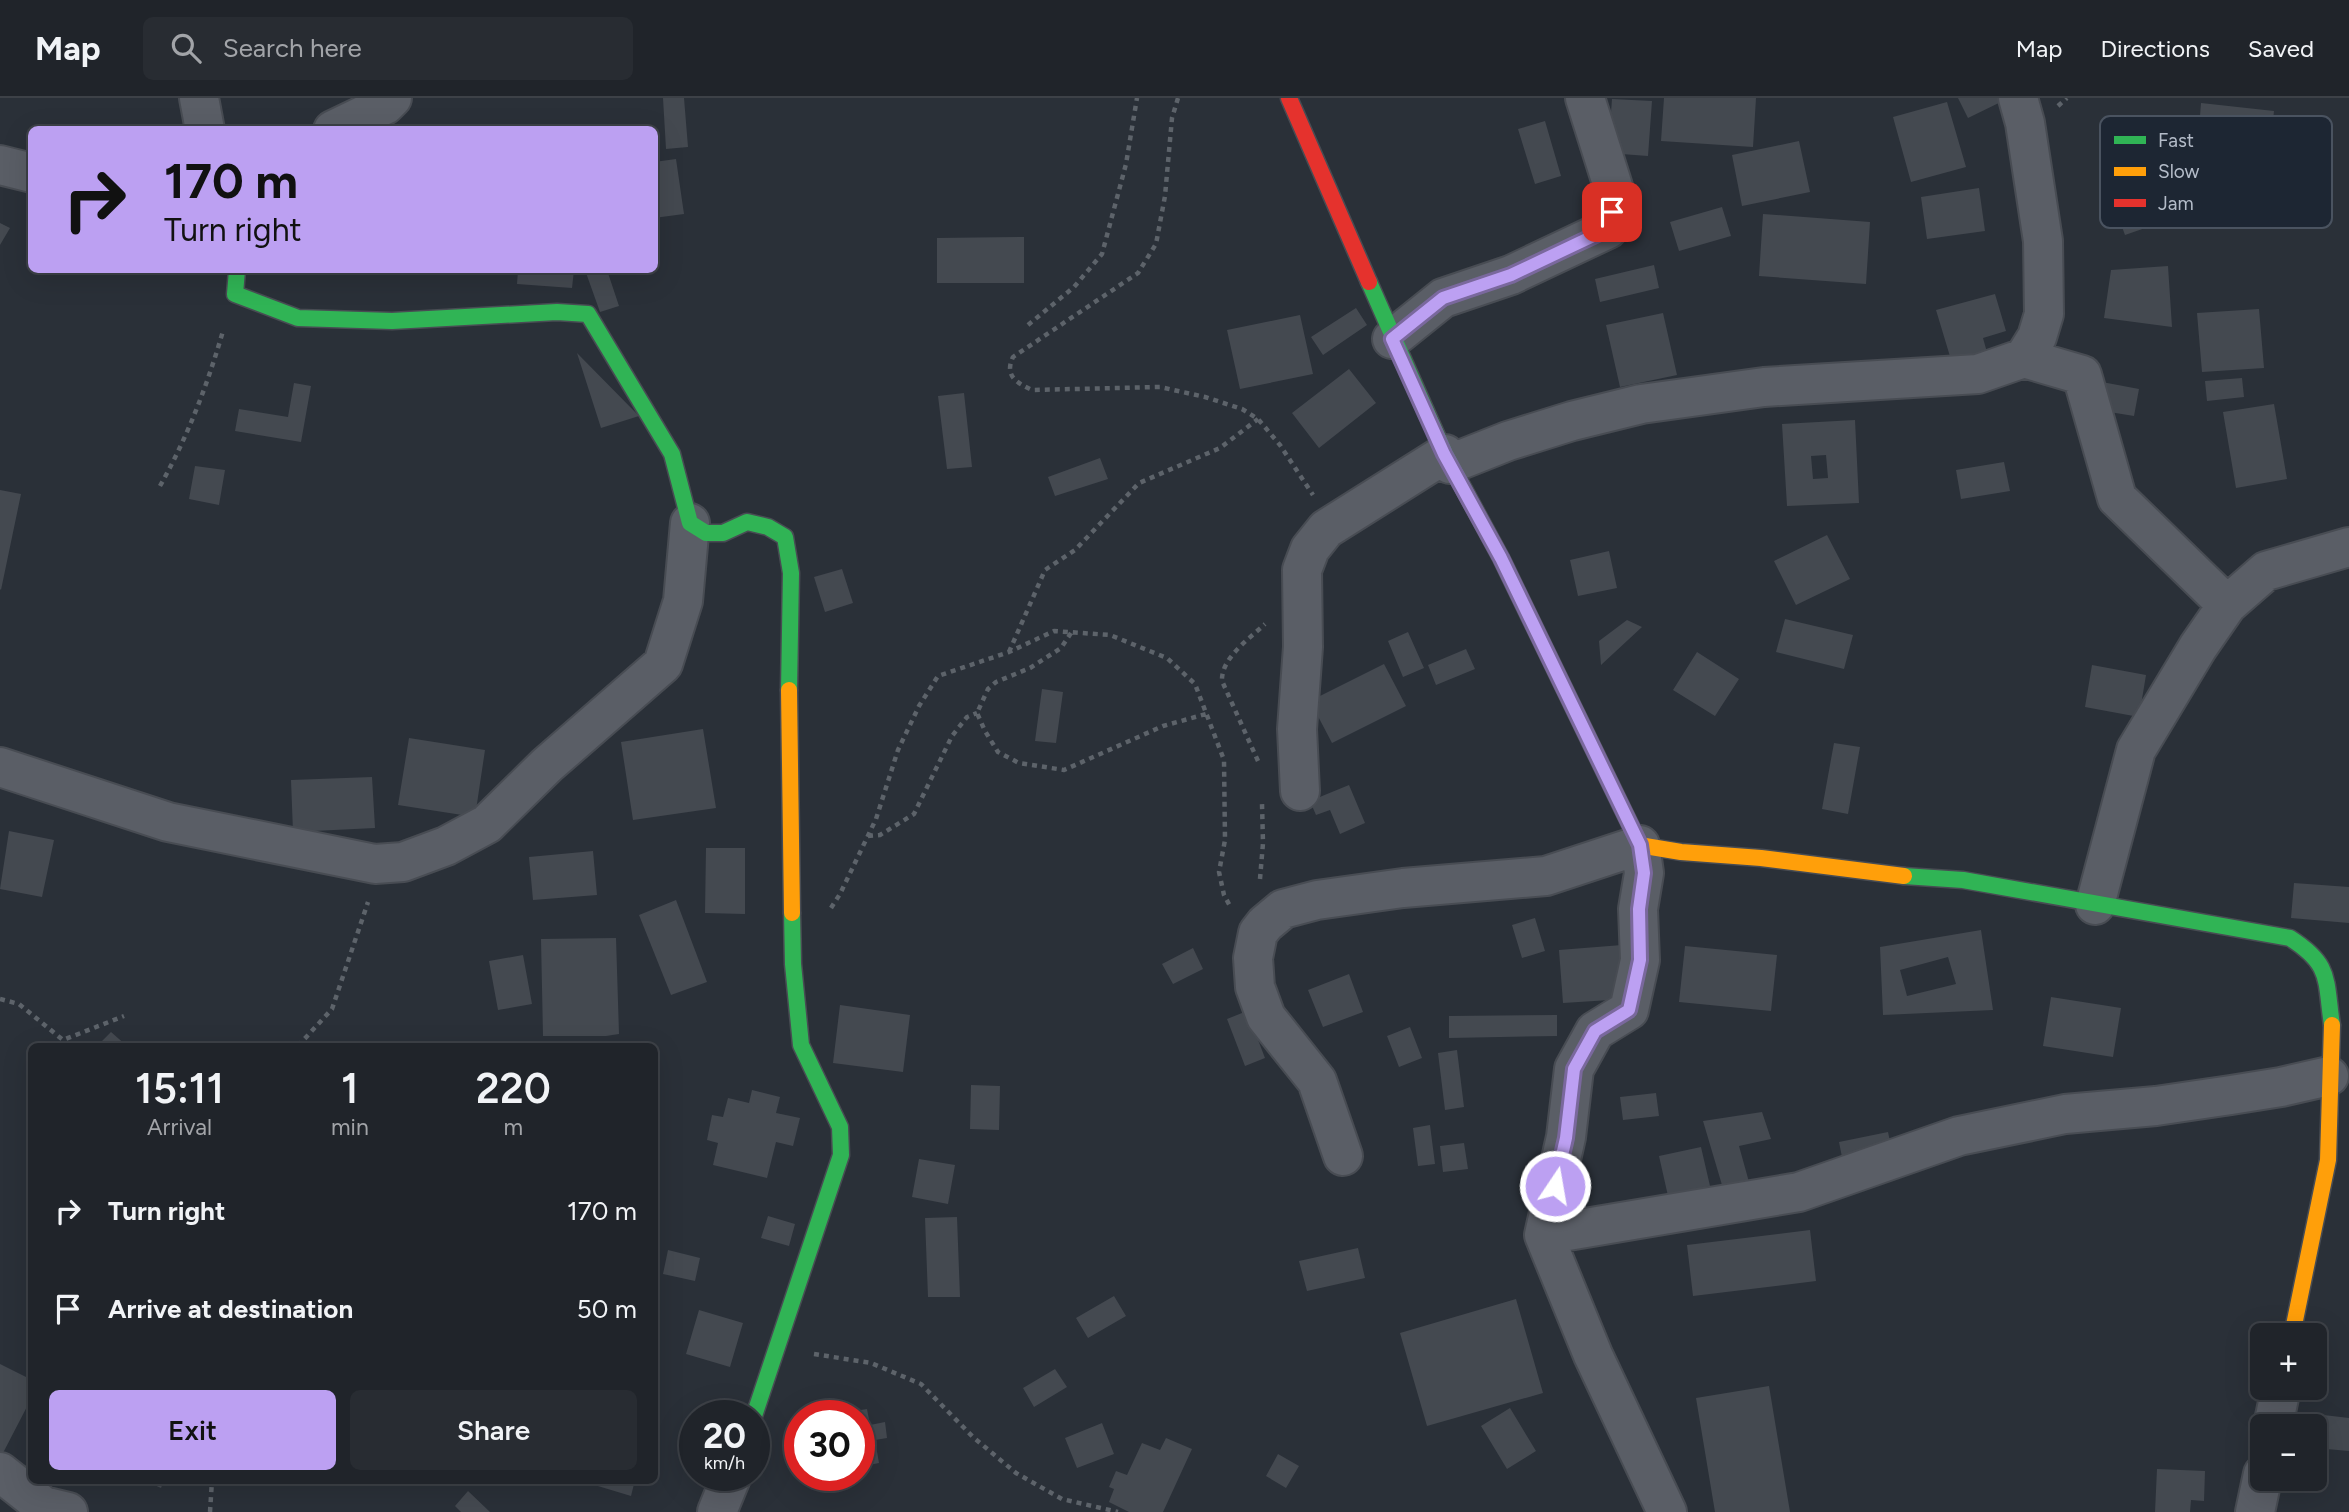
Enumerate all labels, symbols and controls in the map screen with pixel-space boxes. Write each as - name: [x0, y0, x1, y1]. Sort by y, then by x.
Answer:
- search box: [143, 17, 633, 80]
- text: Map: [35, 29, 101, 68]
- icon: search: [167, 29, 205, 67]
- text: Search here: [223, 32, 362, 64]
- text: Map: [2016, 34, 2062, 63]
- text: Directions: [2100, 34, 2210, 63]
- text: Saved: [2248, 34, 2314, 63]
- legend: [2100, 116, 2332, 228]
- text: Fast: [2158, 129, 2194, 152]
- text: 170 m: [164, 151, 298, 210]
- icon: right: [49, 154, 140, 245]
- text: Slow: [2158, 160, 2200, 183]
- pin: [1582, 182, 1642, 242]
- text: Jam: [2158, 192, 2194, 215]
- icon: arrive: [1593, 193, 1631, 231]
- text: Turn right: [164, 211, 302, 249]
- text: 15:11: [135, 1063, 224, 1114]
- text: 1: [341, 1063, 359, 1114]
- text: 220: [476, 1063, 551, 1114]
- text: Arrival: [147, 1113, 212, 1141]
- text: min: [331, 1113, 369, 1141]
- text: m: [504, 1113, 523, 1141]
- position arrow: [1518, 1149, 1592, 1223]
- icon: right: [49, 1192, 87, 1230]
- text: Turn right: [108, 1195, 225, 1227]
- text: 170 m: [567, 1195, 637, 1227]
- icon: arrive: [49, 1290, 87, 1328]
- text: Arrive at destination: [108, 1293, 353, 1325]
- text: 50 m: [577, 1293, 637, 1325]
- map controls: [2250, 1323, 2327, 1491]
- button: +: [2250, 1323, 2327, 1400]
- button: Exit: [49, 1390, 336, 1470]
- button: Share: [350, 1390, 637, 1470]
- speed limit sign: 30: [784, 1400, 875, 1491]
- button: −: [2250, 1414, 2327, 1491]
- text: 20: [703, 1415, 746, 1457]
- text: km/h: [704, 1452, 745, 1474]

